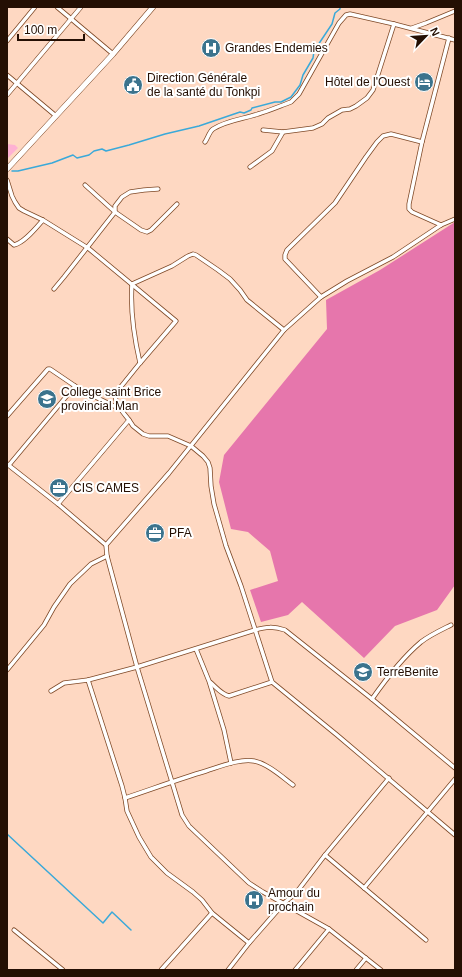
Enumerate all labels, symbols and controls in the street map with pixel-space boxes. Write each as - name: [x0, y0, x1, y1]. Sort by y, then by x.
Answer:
- scale bar: [18, 16, 84, 42]
- north arrow: [406, 16, 446, 56]
- text: 100 m: [24, 23, 57, 37]
- text: N: [428, 26, 442, 38]
- hospital icon: Grandes Endemies: [200, 37, 222, 59]
- place label: Grandes Endemies: [225, 41, 328, 55]
- place label: Direction Générale de la santé du Tonkpi: [147, 71, 260, 99]
- hotel icon: Hôtel de l'Ouest: [413, 71, 435, 93]
- public building icon: Direction Générale de la santé du Tonkpi: [122, 74, 144, 96]
- place label: Hôtel de l'Ouest: [325, 75, 411, 89]
- place label: College saint Brice provincial Man: [61, 385, 161, 413]
- school or university icon: College saint Brice provincial Man: [36, 388, 58, 410]
- office icon: CIS CAMES: [48, 477, 70, 499]
- place label: CIS CAMES: [73, 481, 139, 495]
- office icon: PFA: [144, 522, 166, 544]
- place label: PFA: [169, 526, 192, 540]
- school or university icon: TerreBenite: [352, 661, 374, 683]
- place label: TerreBenite: [377, 665, 439, 679]
- place label: Amour du prochain: [268, 886, 320, 914]
- hospital icon: Amour du prochain: [243, 889, 265, 911]

